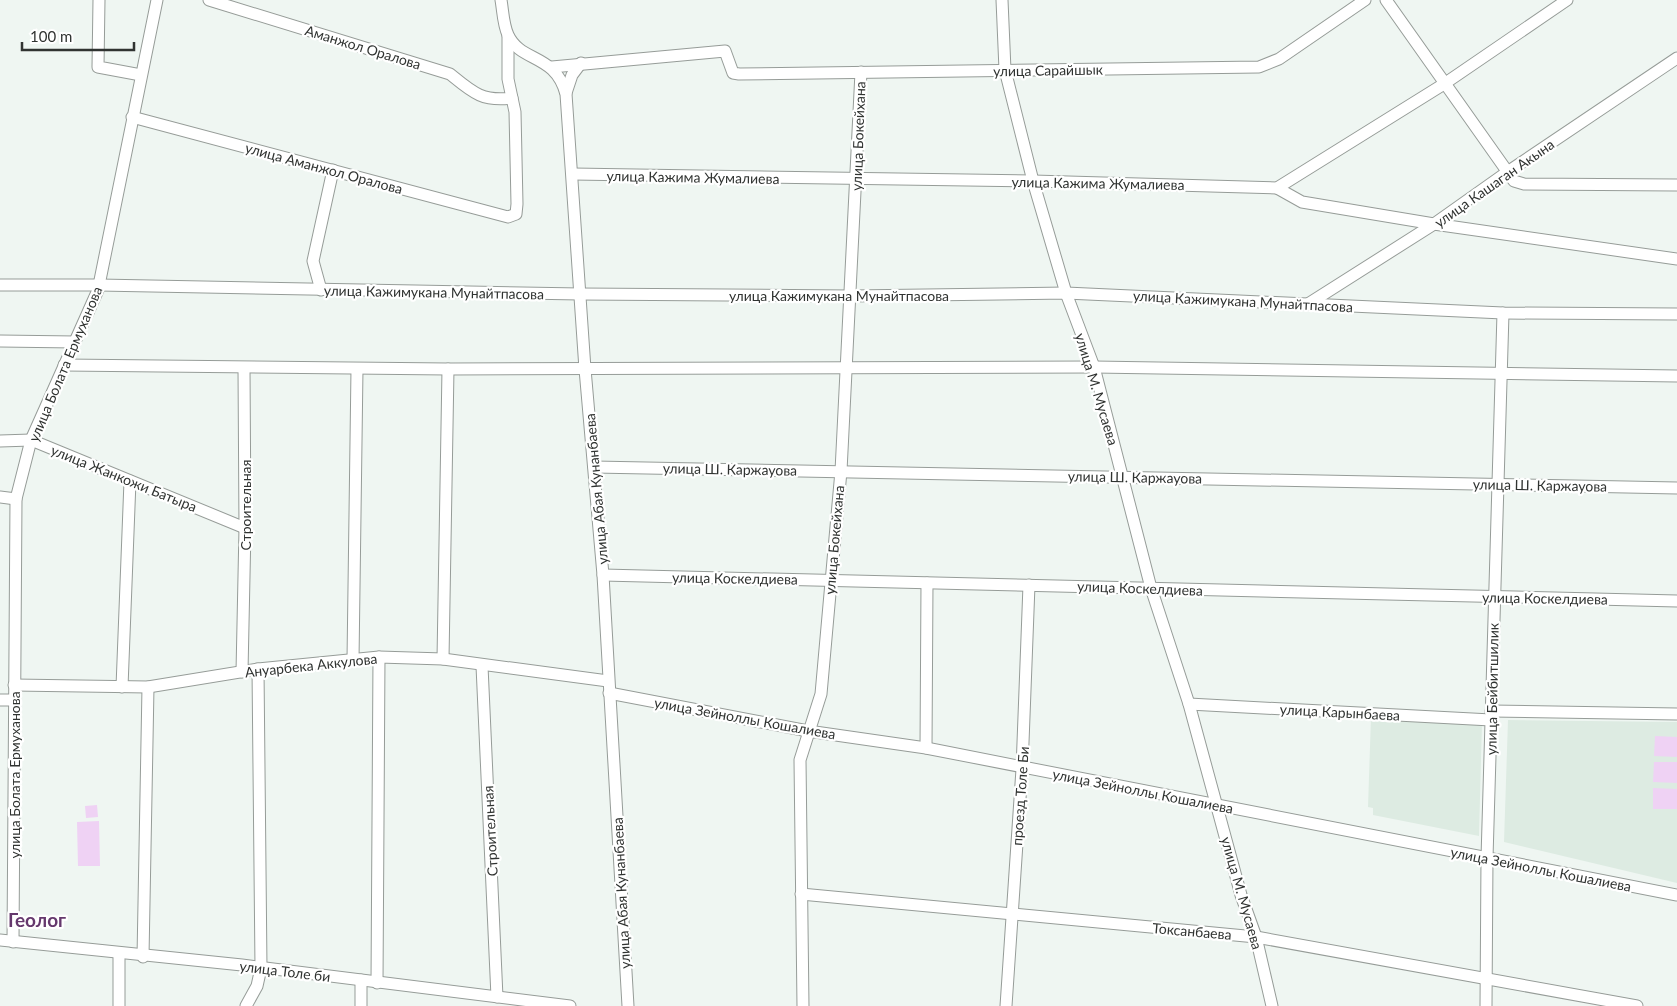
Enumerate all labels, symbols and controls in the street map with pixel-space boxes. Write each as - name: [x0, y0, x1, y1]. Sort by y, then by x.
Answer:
- scale bar: [22, 20, 135, 52]
- street label: Аманжол Оралова: [303, 21, 423, 73]
- text: 100 m: [30, 27, 72, 45]
- street label: улица Сарайшык: [993, 61, 1104, 79]
- street label: улица Бокейхана: [848, 81, 868, 191]
- street label: улица Кашаган Акына: [1431, 135, 1557, 231]
- street label: улица Аманжол Оралова: [243, 139, 405, 197]
- street label: улица Кажима Жумалиева: [606, 167, 780, 187]
- street label: улица Кажима Жумалиева: [1011, 173, 1185, 193]
- street label: улица Кажимукана Мунайтпасова: [324, 282, 544, 302]
- street label: улица Болата Ермуханова: [25, 284, 106, 444]
- street label: улица Кажимукана Мунайтпасова: [729, 287, 949, 304]
- street label: улица Кажимукана Мунайтпасова: [1133, 287, 1353, 315]
- street label: улица М. Мусаева: [1072, 331, 1122, 447]
- street label: улица Абая Кунанбаева: [581, 413, 611, 565]
- street label: улица Жанкожи Батыра: [49, 441, 199, 515]
- street label: улица Ш. Каржауова: [663, 459, 797, 479]
- street label: Строительная: [237, 460, 254, 550]
- street label: улица Ш. Каржауова: [1068, 467, 1202, 487]
- street label: улица Ш. Каржауова: [1473, 475, 1607, 495]
- street label: улица Бокейхана: [821, 485, 847, 595]
- street label: улица Коскелдиева: [672, 568, 798, 588]
- street label: улица Коскелдиева: [1077, 577, 1203, 599]
- street label: улица Коскелдиева: [1482, 588, 1608, 608]
- street label: улица Бейбитшилик: [1482, 622, 1502, 755]
- street label: Ануарбека Аккулова: [244, 650, 378, 680]
- street label: улица Болата Ермуханова: [6, 691, 23, 859]
- street label: улица Зейноллы Кошалиева: [653, 694, 837, 742]
- street label: улица Карынбаева: [1279, 700, 1401, 724]
- street label: проезд Толе Би: [1008, 746, 1032, 846]
- street label: улица Зейноллы Кошалиева: [1051, 765, 1235, 817]
- street label: Строительная: [479, 785, 501, 877]
- street label: улица Абая Кунанбаева: [609, 817, 633, 969]
- street label: улица М. Мусаева: [1218, 835, 1266, 951]
- street label: улица Зейноллы Кошалиева: [1449, 843, 1633, 895]
- district label: Геолог: [8, 908, 66, 931]
- street label: Токсанбаева: [1152, 919, 1232, 943]
- street label: улица Толе би: [239, 957, 331, 985]

